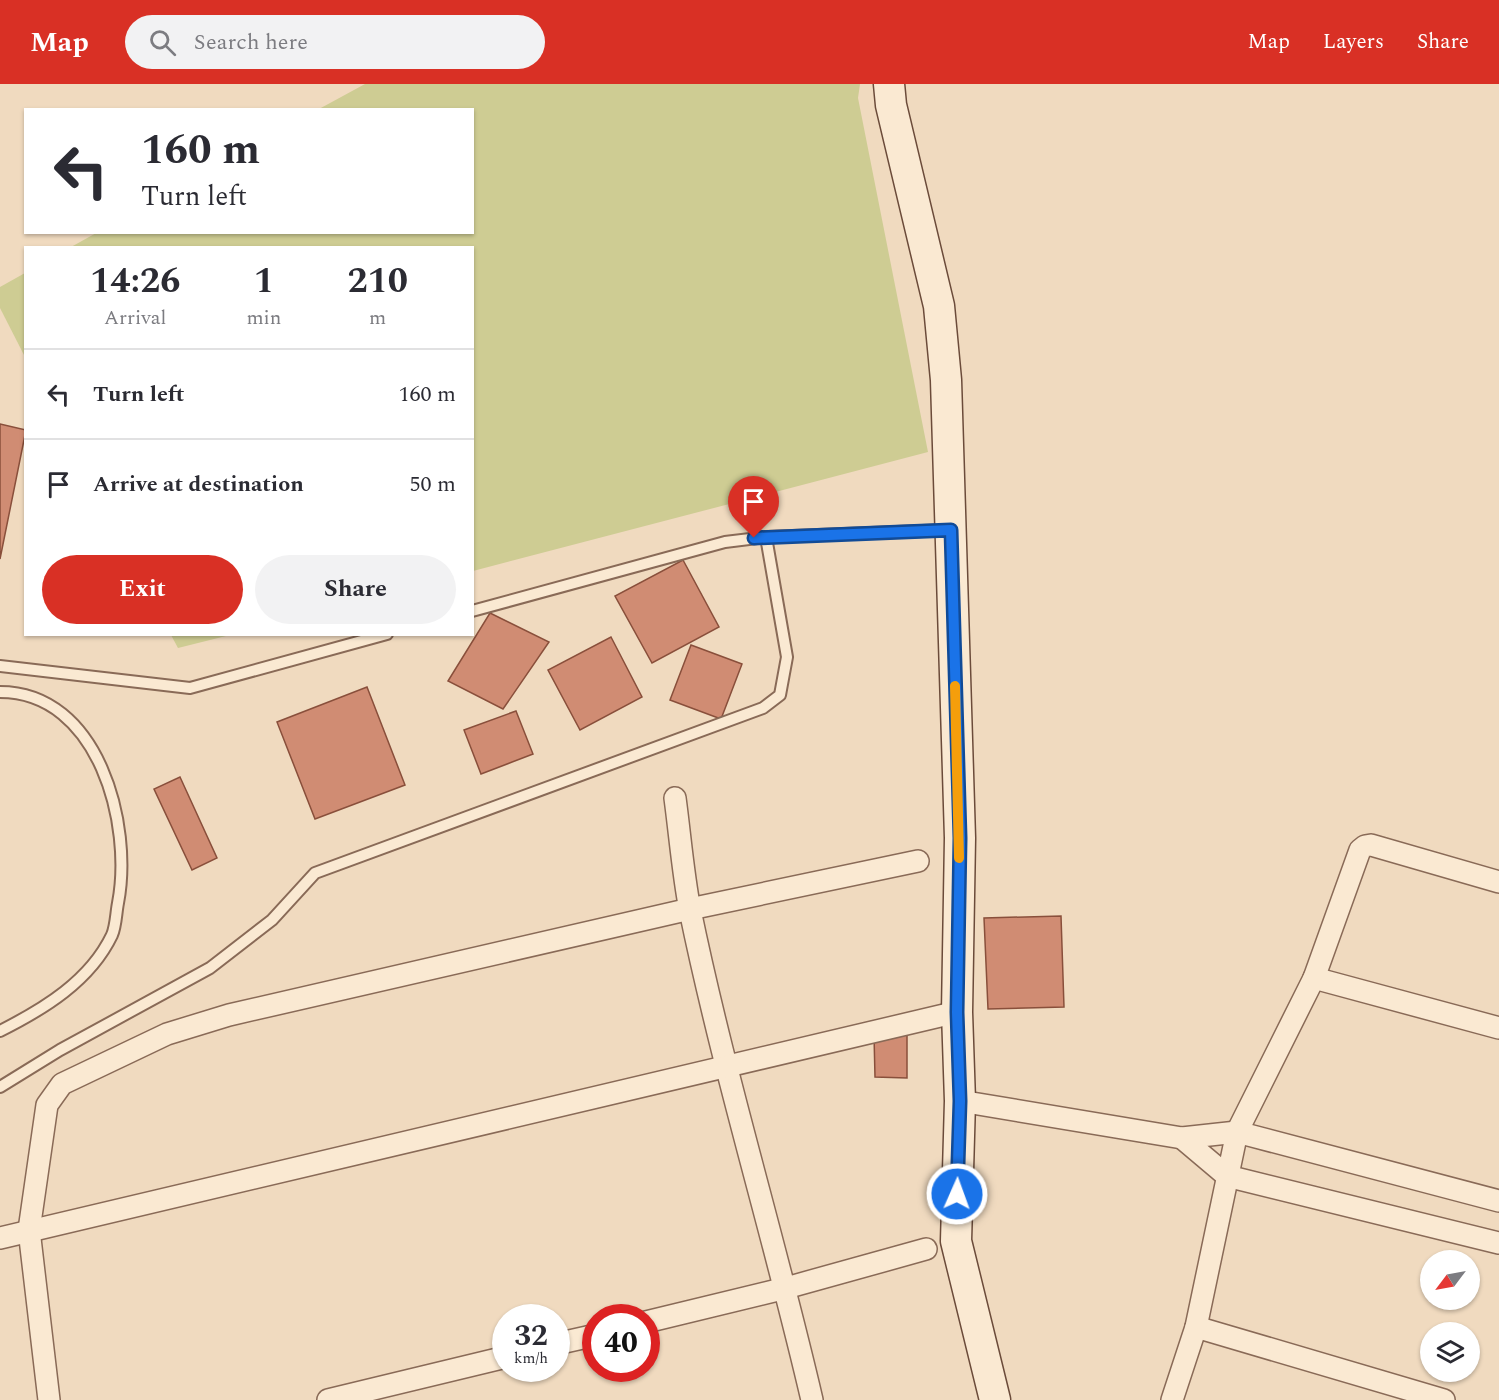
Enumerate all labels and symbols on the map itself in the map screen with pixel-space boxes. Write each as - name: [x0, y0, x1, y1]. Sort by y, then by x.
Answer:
- pin: [728, 476, 779, 538]
- position arrow: [925, 1162, 989, 1226]
- north arrow: [1420, 1250, 1480, 1310]
- speed limit sign: 40: [582, 1304, 660, 1382]

